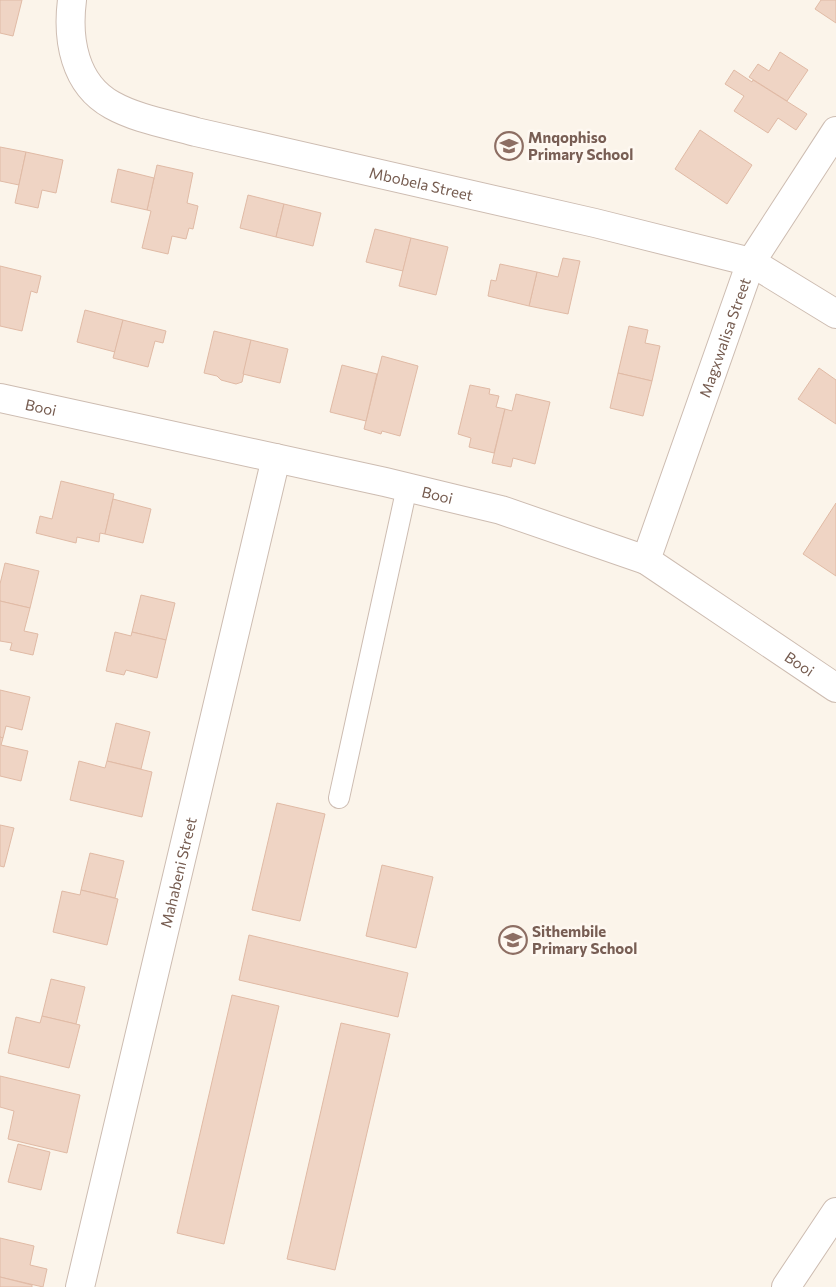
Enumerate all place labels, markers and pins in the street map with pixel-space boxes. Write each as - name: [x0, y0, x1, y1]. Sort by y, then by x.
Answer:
- place label: Mnqophiso Primary School: [528, 128, 633, 163]
- school or university icon: Mnqophiso Primary School: [494, 131, 524, 161]
- place label: Sithembile Primary School: [532, 922, 637, 957]
- school or university icon: Sithembile Primary School: [498, 925, 528, 955]

